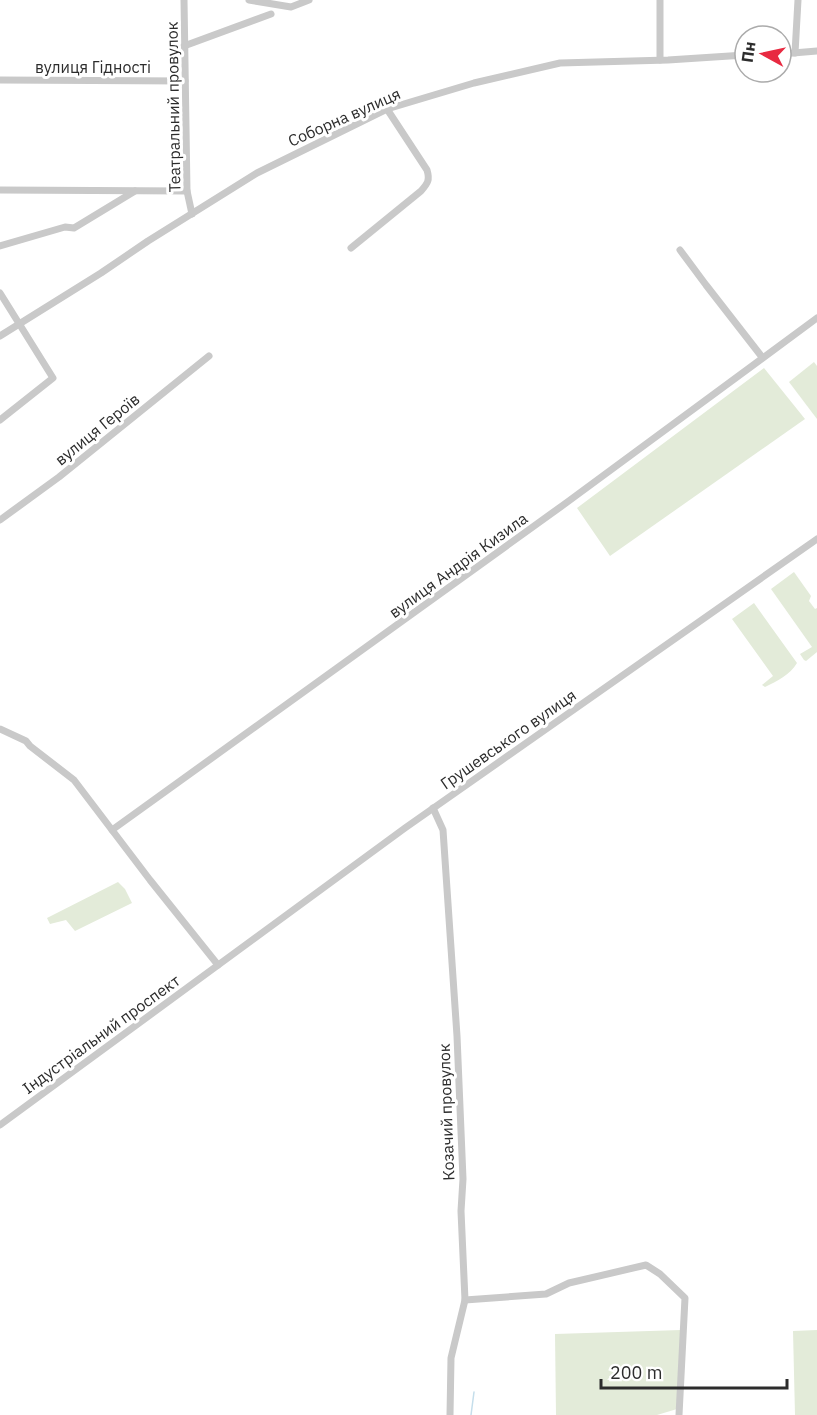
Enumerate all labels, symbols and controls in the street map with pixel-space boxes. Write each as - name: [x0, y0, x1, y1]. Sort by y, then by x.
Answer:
- street label: Театральний провулок: [162, 21, 184, 193]
- north arrow: [733, 24, 793, 84]
- text: Пн: [737, 40, 760, 64]
- street label: вулиця Гідності: [35, 57, 151, 77]
- street label: Соборна вулиця: [285, 83, 403, 151]
- street label: вулиця Героїв: [51, 389, 143, 469]
- street label: вулиця Андрія Кизила: [385, 508, 532, 622]
- street label: Грушевського вулиця: [436, 685, 580, 793]
- street label: Індустріальний проспект: [18, 970, 184, 1098]
- street label: Козачий провулок: [434, 1043, 458, 1181]
- scale bar: [601, 1352, 787, 1390]
- text: 200 m: [610, 1361, 662, 1384]

